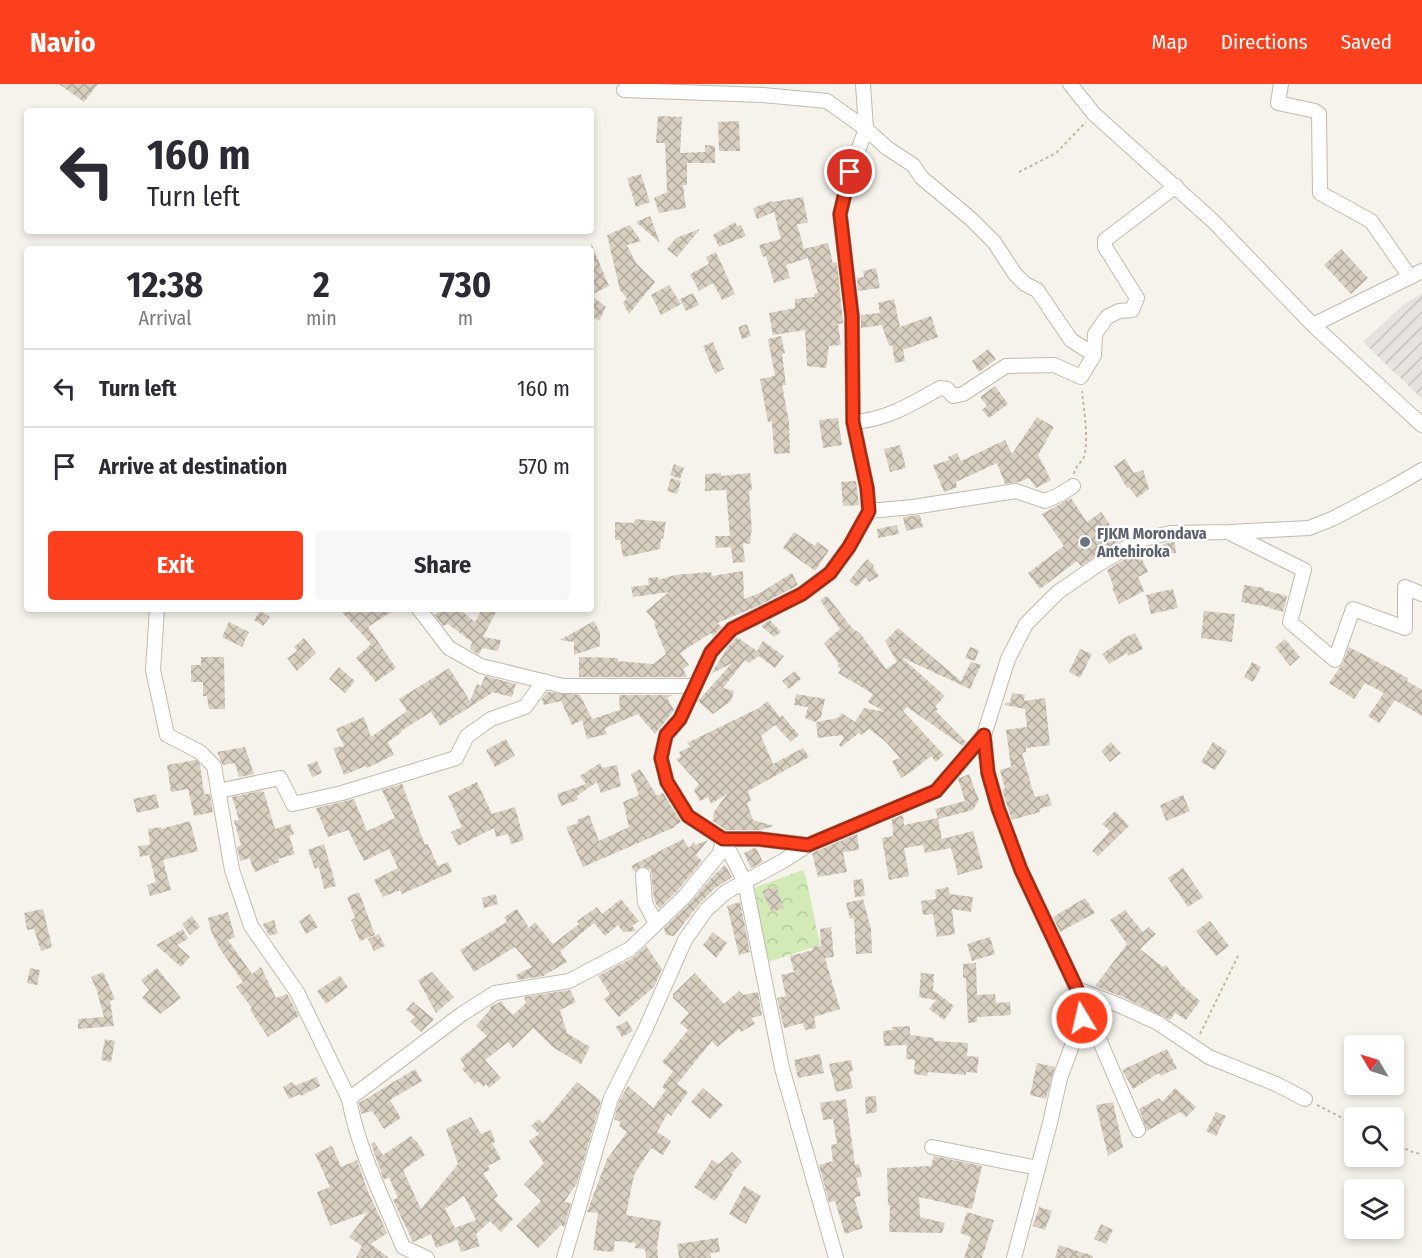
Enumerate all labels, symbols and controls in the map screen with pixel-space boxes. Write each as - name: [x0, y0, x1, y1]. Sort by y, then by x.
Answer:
- text: Navio: [30, 26, 96, 59]
- text: Map: [1151, 29, 1188, 55]
- text: Directions: [1221, 29, 1308, 55]
- text: Saved: [1341, 29, 1392, 55]
- text: 160 m: [147, 130, 250, 180]
- icon: left: [48, 132, 126, 210]
- pin: [824, 146, 875, 197]
- icon: arrive: [833, 155, 866, 188]
- text: Turn left: [147, 181, 240, 213]
- text: 12:38: [127, 263, 203, 307]
- text: 2: [313, 263, 330, 307]
- text: 730: [439, 263, 491, 307]
- text: Arrival: [138, 306, 191, 330]
- text: min: [306, 306, 337, 330]
- text: m: [458, 306, 473, 330]
- icon: left: [48, 372, 81, 405]
- text: Turn left: [99, 375, 177, 402]
- text: 160 m: [517, 375, 570, 402]
- icon: arrive: [48, 450, 81, 483]
- text: Arrive at destination: [99, 453, 287, 480]
- text: 570 m: [518, 453, 570, 480]
- place label: FJKM Morondava Antehiroka: [1096, 524, 1207, 561]
- button: Exit: [48, 531, 303, 600]
- button: Share: [315, 531, 570, 600]
- marker: FJKM Morondava Antehiroka: [1078, 535, 1092, 549]
- position arrow: [1050, 986, 1114, 1050]
- north arrow: [1344, 1035, 1404, 1095]
- map controls: [1344, 1035, 1404, 1239]
- button: search: [1344, 1107, 1404, 1167]
- button: layers: [1344, 1179, 1404, 1239]

